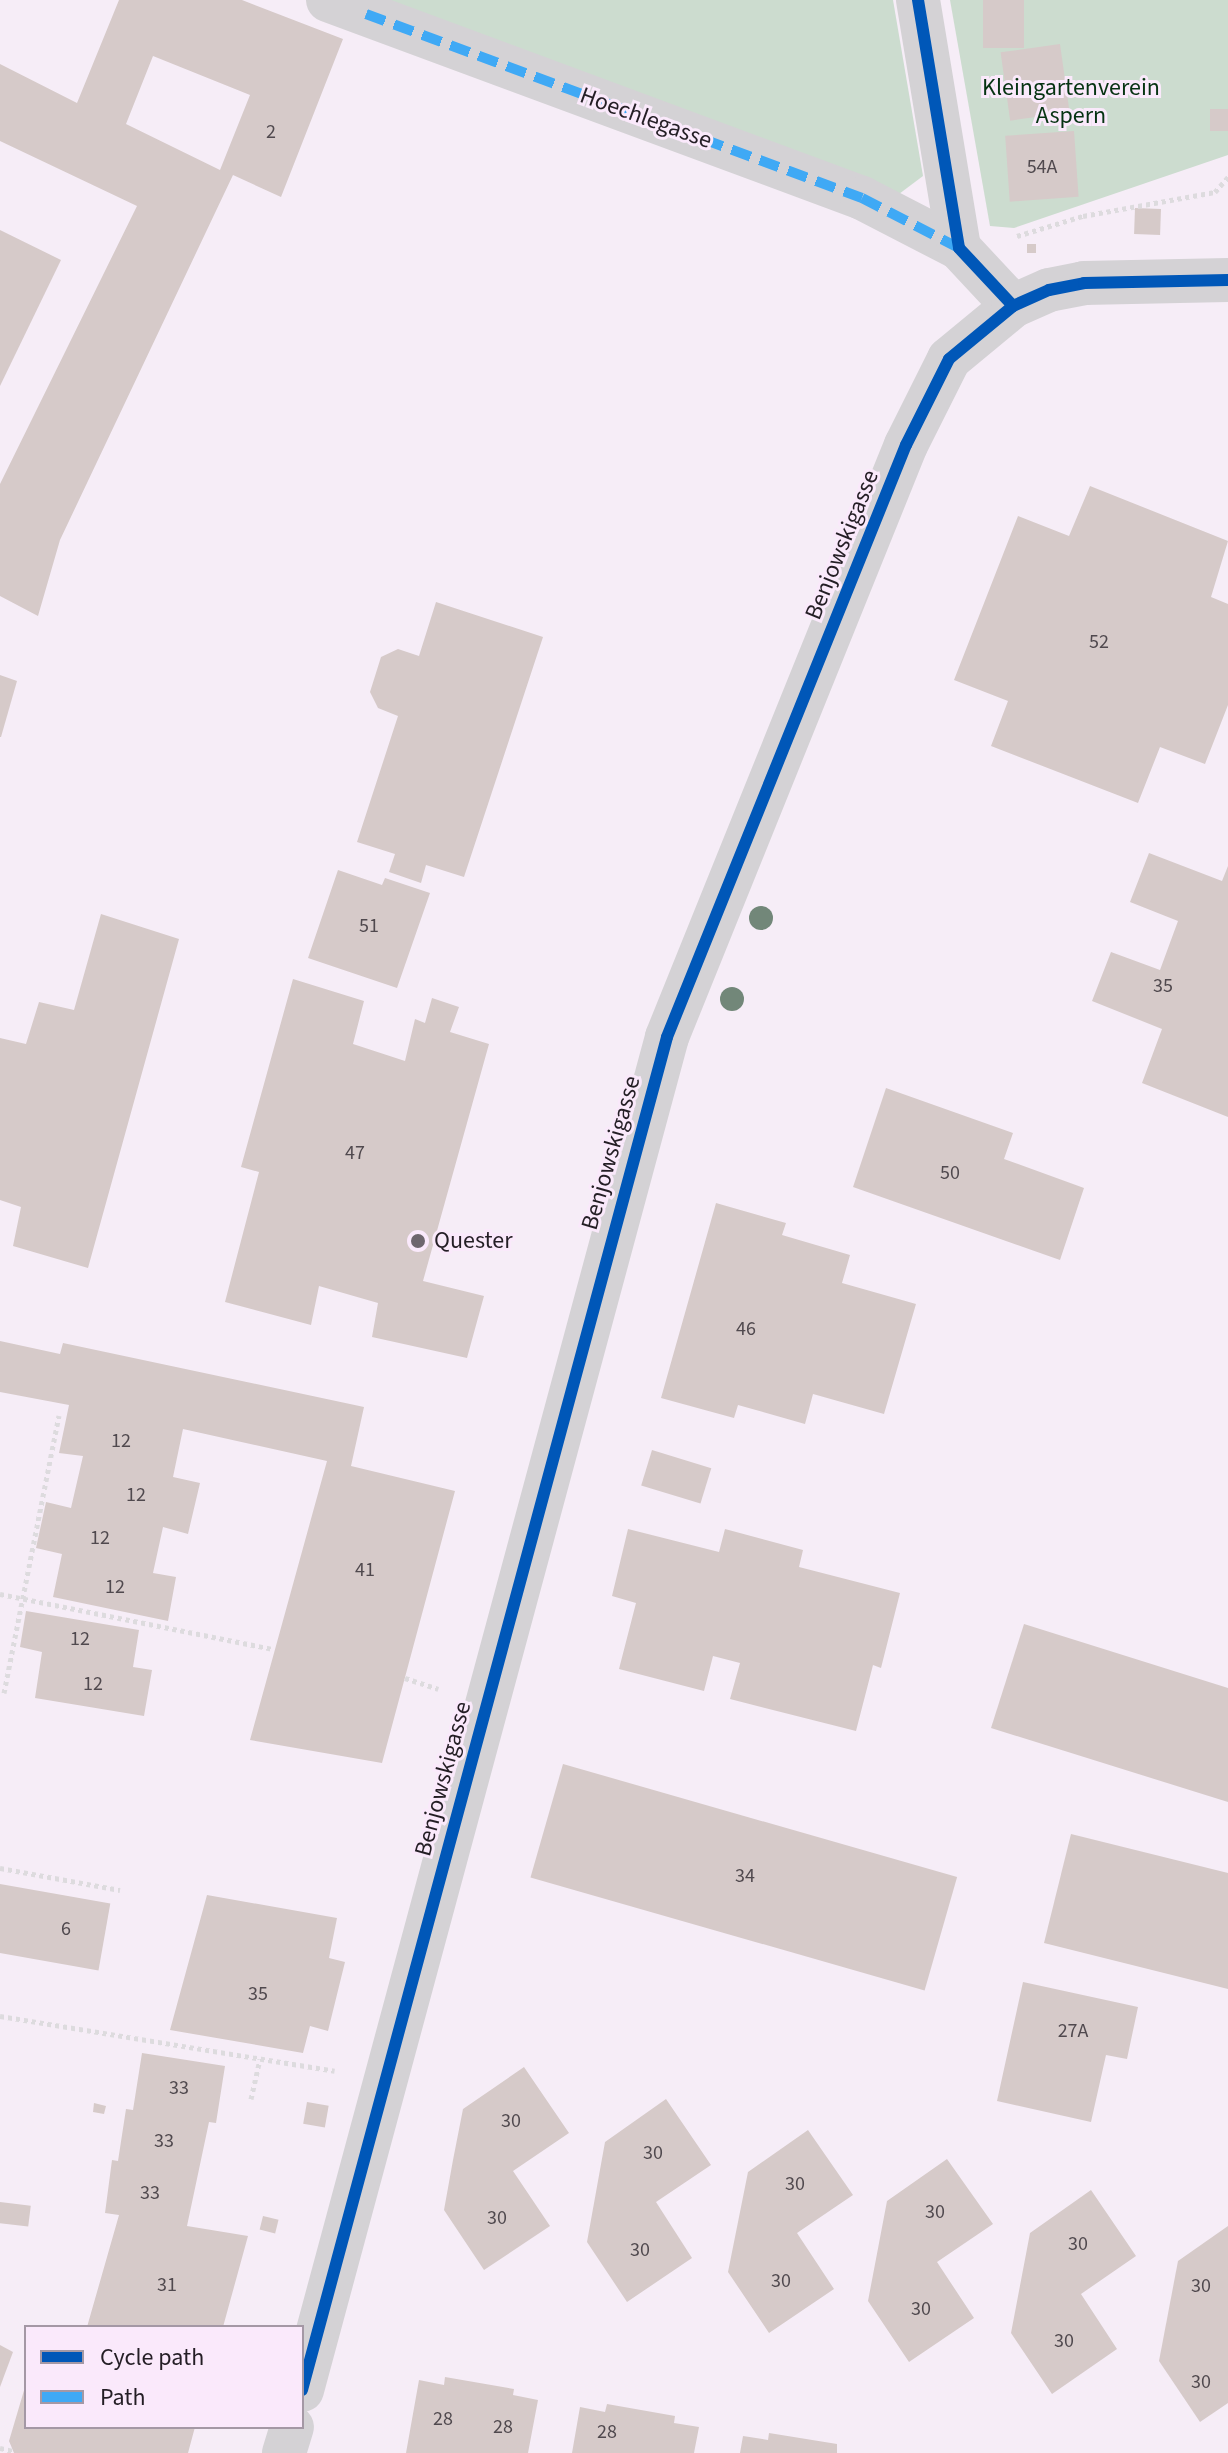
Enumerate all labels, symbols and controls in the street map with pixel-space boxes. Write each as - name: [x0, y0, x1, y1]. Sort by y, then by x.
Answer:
- park label: Kleingartenverein Aspern: [982, 74, 1160, 130]
- street label: Hoechlegasse: [576, 81, 716, 155]
- house number: 2: [266, 120, 276, 144]
- house number: 54A: [1027, 155, 1057, 179]
- street label: Benjowskigasse: [799, 466, 885, 624]
- house number: 52: [1089, 630, 1109, 654]
- house number: 51: [359, 914, 379, 938]
- house number: 35: [1153, 974, 1173, 998]
- street label: Benjowskigasse: [575, 1073, 647, 1233]
- house number: 47: [345, 1141, 365, 1165]
- house number: 50: [940, 1161, 960, 1185]
- place label: Quester: [434, 1227, 512, 1255]
- marker: Quester: [409, 1232, 427, 1250]
- house number: 46: [736, 1317, 756, 1341]
- house number: 12: [111, 1429, 131, 1453]
- house number: 12: [126, 1483, 146, 1507]
- house number: 12: [90, 1526, 110, 1550]
- house number: 41: [355, 1558, 375, 1582]
- house number: 12: [105, 1575, 125, 1599]
- house number: 12: [70, 1627, 90, 1651]
- house number: 12: [83, 1672, 103, 1696]
- street label: Benjowskigasse: [409, 1699, 477, 1859]
- house number: 34: [735, 1864, 755, 1888]
- house number: 6: [61, 1917, 71, 1941]
- house number: 35: [248, 1982, 268, 2006]
- house number: 27A: [1058, 2019, 1088, 2043]
- house number: 33: [169, 2076, 189, 2100]
- house number: 30: [501, 2109, 521, 2133]
- house number: 33: [154, 2129, 174, 2153]
- house number: 30: [643, 2141, 663, 2165]
- house number: 30: [785, 2172, 805, 2196]
- house number: 33: [140, 2181, 160, 2205]
- house number: 30: [925, 2200, 945, 2224]
- house number: 30: [487, 2206, 507, 2230]
- house number: 30: [1068, 2232, 1088, 2256]
- house number: 30: [630, 2238, 650, 2262]
- house number: 30: [771, 2269, 791, 2293]
- house number: 31: [157, 2273, 177, 2297]
- house number: 30: [1191, 2274, 1211, 2298]
- house number: 30: [911, 2297, 931, 2321]
- legend: [24, 2325, 304, 2429]
- house number: 30: [1054, 2329, 1074, 2353]
- text: Cycle path: [100, 2340, 204, 2375]
- house number: 30: [1191, 2370, 1211, 2394]
- text: Path: [100, 2380, 146, 2415]
- house number: 28: [433, 2407, 453, 2431]
- house number: 28: [493, 2415, 513, 2439]
- house number: 28: [597, 2420, 617, 2444]

